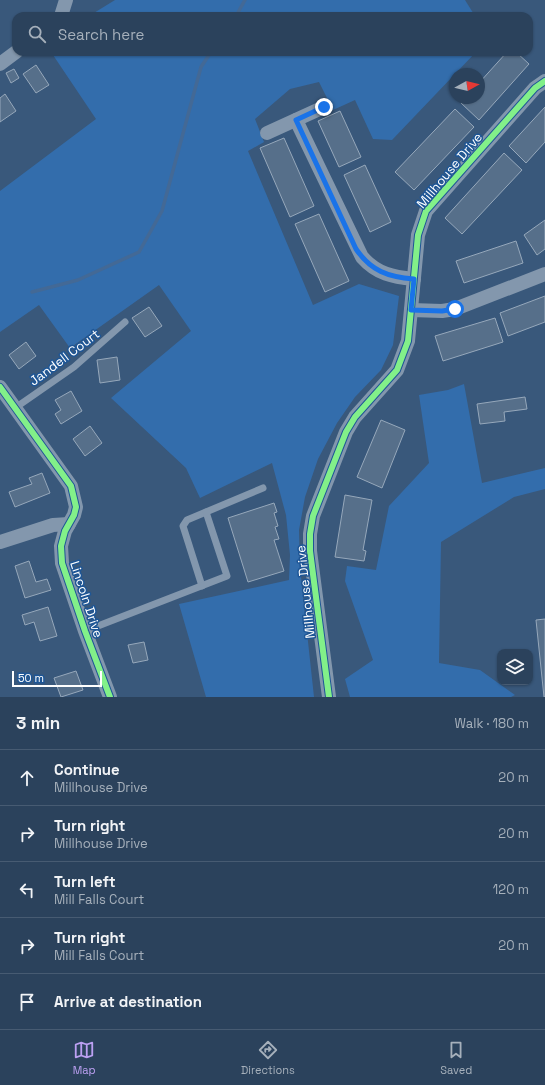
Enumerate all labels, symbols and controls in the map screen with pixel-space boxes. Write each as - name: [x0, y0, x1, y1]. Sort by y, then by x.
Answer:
- search box: [12, 12, 533, 56]
- icon: search: [26, 23, 48, 45]
- text: Search here: [58, 25, 144, 44]
- north arrow: [449, 68, 485, 104]
- route end: [315, 98, 333, 116]
- street label: Millhouse Drive: [413, 129, 486, 212]
- route start: [446, 300, 464, 318]
- street label: Jandell Court: [26, 325, 103, 389]
- street label: Millhouse Drive: [292, 544, 319, 639]
- street label: Lincoln Drive: [66, 559, 107, 640]
- map controls: [497, 649, 533, 685]
- button: layers: [497, 649, 533, 685]
- scale bar: [12, 669, 102, 688]
- text: 50 m: [18, 671, 44, 685]
- text: 3 min: [16, 712, 60, 734]
- text: Walk · 180 m: [455, 715, 529, 732]
- text: Continue: [54, 760, 120, 779]
- icon: ahead: [16, 767, 38, 789]
- text: 20 m: [498, 769, 529, 786]
- text: Millhouse Drive: [54, 779, 148, 796]
- text: Turn right: [54, 816, 125, 835]
- icon: right: [16, 823, 38, 845]
- text: 20 m: [498, 825, 529, 842]
- text: Millhouse Drive: [54, 835, 148, 852]
- text: Turn left: [54, 872, 116, 891]
- icon: left: [16, 879, 38, 901]
- text: 120 m: [493, 881, 529, 898]
- text: Mill Falls Court: [54, 891, 144, 908]
- text: Turn right: [54, 928, 125, 947]
- icon: right: [16, 935, 38, 957]
- text: 20 m: [498, 937, 529, 954]
- text: Mill Falls Court: [54, 947, 144, 964]
- icon: arrive: [16, 991, 38, 1013]
- text: Arrive at destination: [54, 992, 202, 1011]
- tab: Map: [73, 1039, 96, 1077]
- tab: Directions: [241, 1039, 295, 1077]
- tab: Saved: [440, 1039, 472, 1077]

